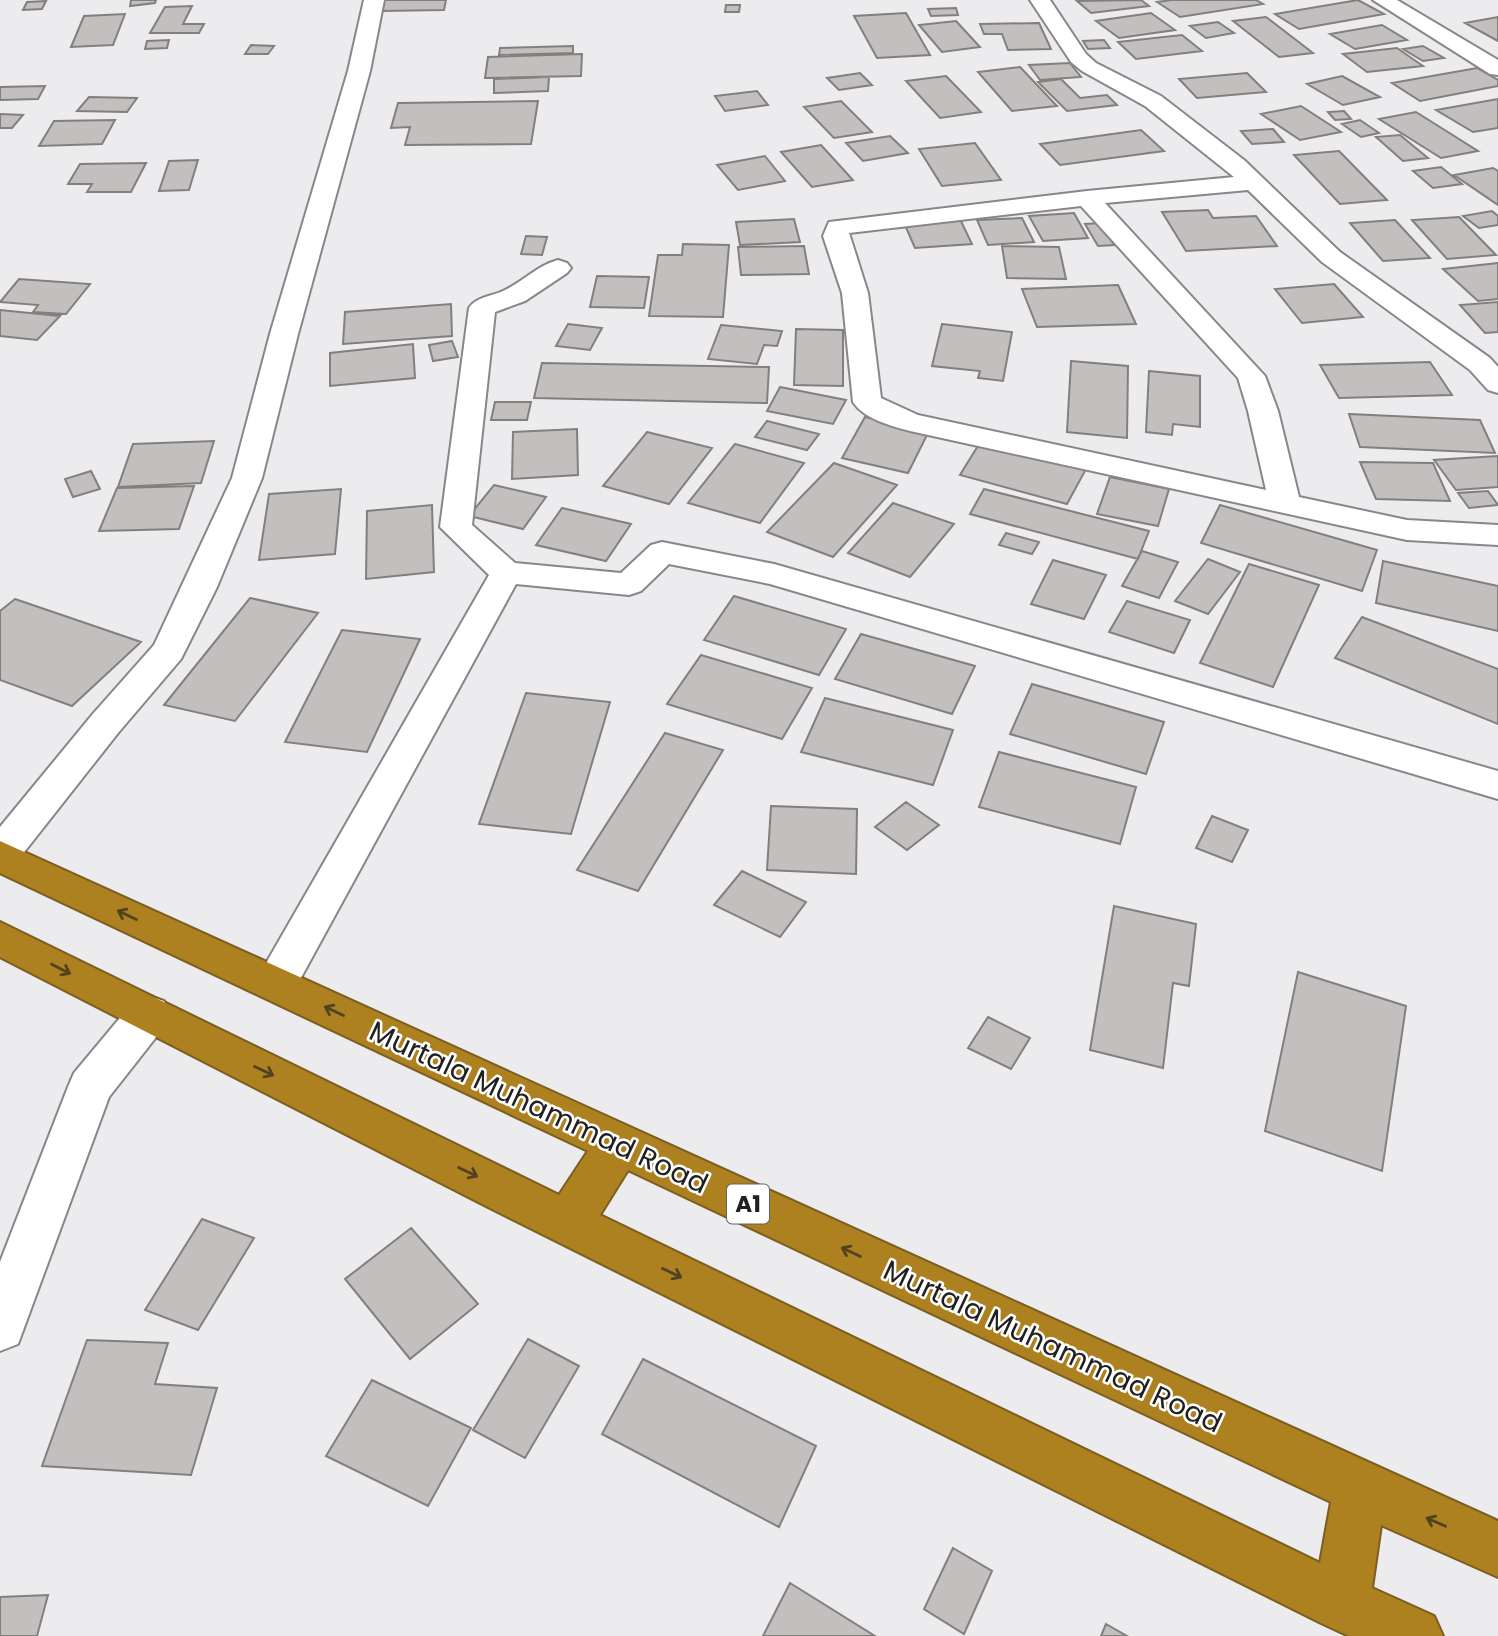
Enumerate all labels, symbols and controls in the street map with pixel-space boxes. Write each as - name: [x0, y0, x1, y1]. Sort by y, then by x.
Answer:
- one-way arrow: [117, 908, 138, 921]
- one-way arrow: [50, 963, 71, 977]
- one-way arrow: [323, 1004, 345, 1017]
- street label: Murtala Muhammad Road: [363, 1012, 715, 1203]
- one-way arrow: [253, 1065, 274, 1079]
- one-way arrow: [457, 1166, 478, 1180]
- road number: A1: [727, 1184, 769, 1224]
- one-way arrow: [841, 1245, 862, 1258]
- street label: Murtala Muhammad Road: [877, 1251, 1229, 1442]
- one-way arrow: [661, 1267, 682, 1280]
- one-way arrow: [1425, 1515, 1447, 1528]

